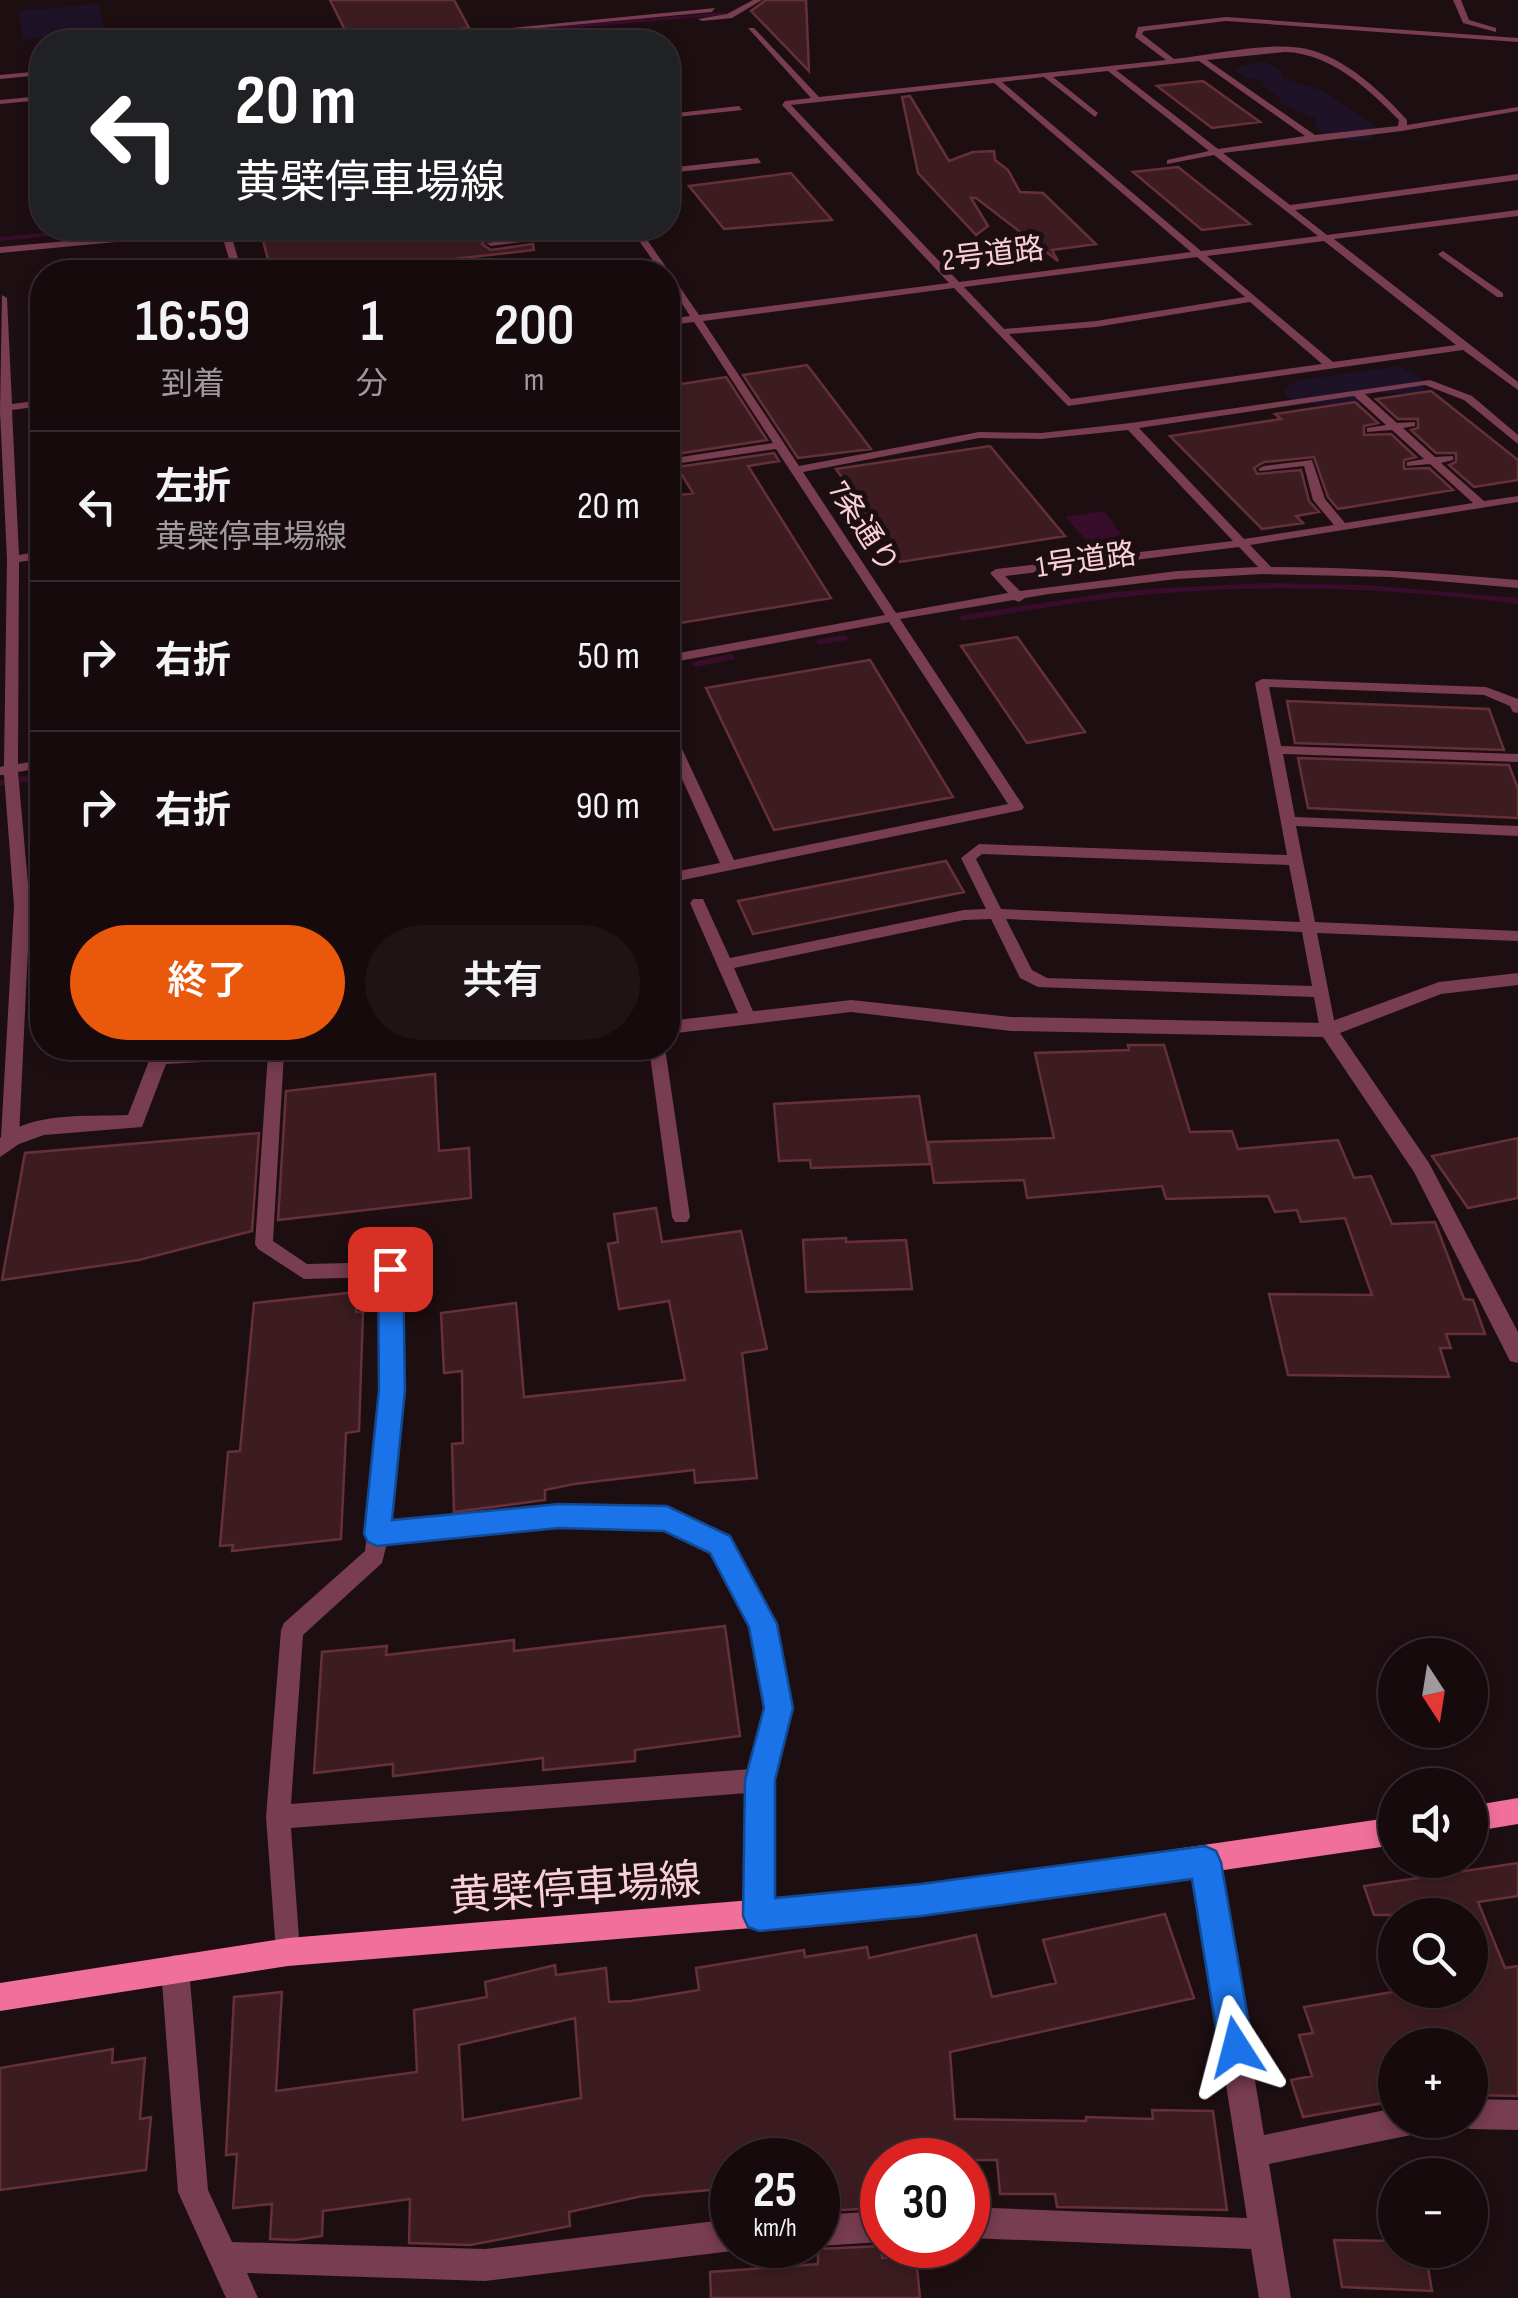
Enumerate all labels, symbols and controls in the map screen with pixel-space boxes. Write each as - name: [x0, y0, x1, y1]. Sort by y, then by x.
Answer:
- text: 20 m: [235, 60, 356, 144]
- icon: left: [70, 70, 200, 200]
- text: 黄檗停車場線: [235, 156, 505, 211]
- street label: 2号道路: [940, 231, 1046, 279]
- text: 16:59: [135, 286, 251, 358]
- text: 1: [361, 286, 383, 358]
- text: 200: [493, 290, 575, 362]
- text: m: [524, 361, 544, 400]
- text: 到着: [161, 365, 225, 404]
- text: 分: [356, 365, 388, 404]
- text: 左折: [155, 465, 231, 510]
- street label: 7条通り: [820, 475, 906, 580]
- icon: left: [70, 479, 125, 534]
- text: 20 m: [577, 484, 640, 529]
- text: 黄檗停車場線: [155, 518, 347, 557]
- street label: 1号道路: [1034, 536, 1138, 586]
- icon: right: [70, 629, 125, 684]
- text: 50 m: [577, 634, 640, 679]
- text: 右折: [155, 639, 231, 684]
- icon: right: [70, 779, 125, 834]
- text: 90 m: [576, 784, 640, 829]
- text: 右折: [155, 789, 231, 834]
- button: 終了: [70, 925, 345, 1040]
- button: 共有: [365, 925, 640, 1040]
- pin: [348, 1227, 433, 1312]
- icon: arrive: [363, 1242, 418, 1297]
- north arrow: [1378, 1638, 1488, 1748]
- map controls: [1378, 1638, 1488, 2268]
- button: sound: [1378, 1768, 1488, 1878]
- street label: 黄檗停車場線: [448, 1855, 703, 1924]
- button: search: [1378, 1898, 1488, 2008]
- position arrow: [1184, 1995, 1288, 2099]
- button: +: [1378, 2028, 1488, 2138]
- speed limit sign: 30: [860, 2138, 990, 2268]
- button: −: [1378, 2158, 1488, 2268]
- text: 25: [753, 2161, 797, 2221]
- text: km/h: [753, 2213, 797, 2244]

